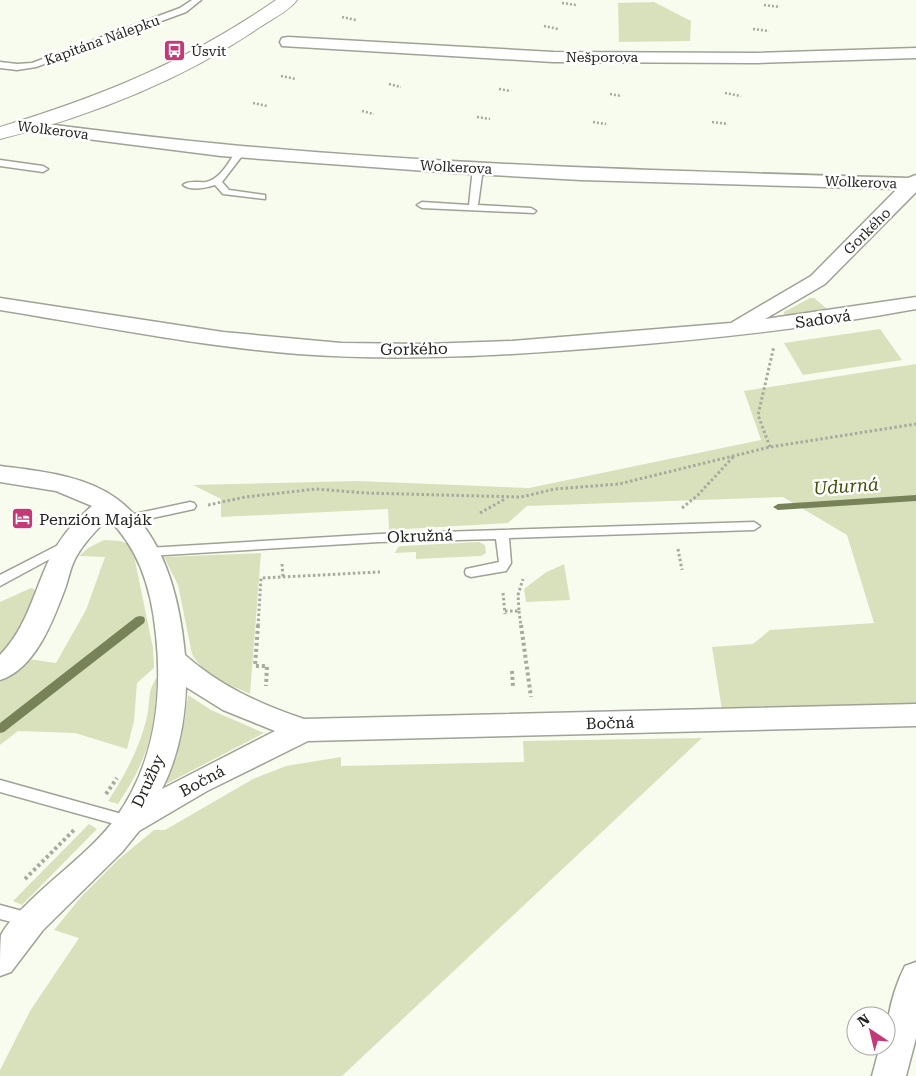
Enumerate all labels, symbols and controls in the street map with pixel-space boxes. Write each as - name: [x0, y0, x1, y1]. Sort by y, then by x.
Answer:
- street label: Kapitána Nálepku: [42, 12, 162, 68]
- bus stop icon: Úsvit: [163, 39, 187, 63]
- place label: Úsvit: [191, 43, 226, 59]
- street label: Nešporova: [566, 49, 639, 65]
- street label: Wolkerova: [16, 118, 90, 142]
- street label: Wolkerova: [420, 157, 493, 177]
- street label: Wolkerova: [825, 173, 898, 191]
- street label: Gorkého: [840, 204, 894, 258]
- street label: Sadová: [794, 306, 852, 332]
- street label: Gorkého: [380, 339, 448, 359]
- water label: Udurná: [813, 473, 880, 499]
- hotel icon: Penzión Maják: [11, 507, 35, 531]
- place label: Penzión Maják: [39, 510, 152, 529]
- street label: Okružná: [387, 525, 454, 547]
- street label: Bočná: [585, 713, 635, 733]
- street label: Družby: [128, 751, 169, 810]
- street label: Bočná: [176, 761, 228, 801]
- north arrow: [846, 1006, 896, 1056]
- text: N: [855, 1011, 873, 1030]

